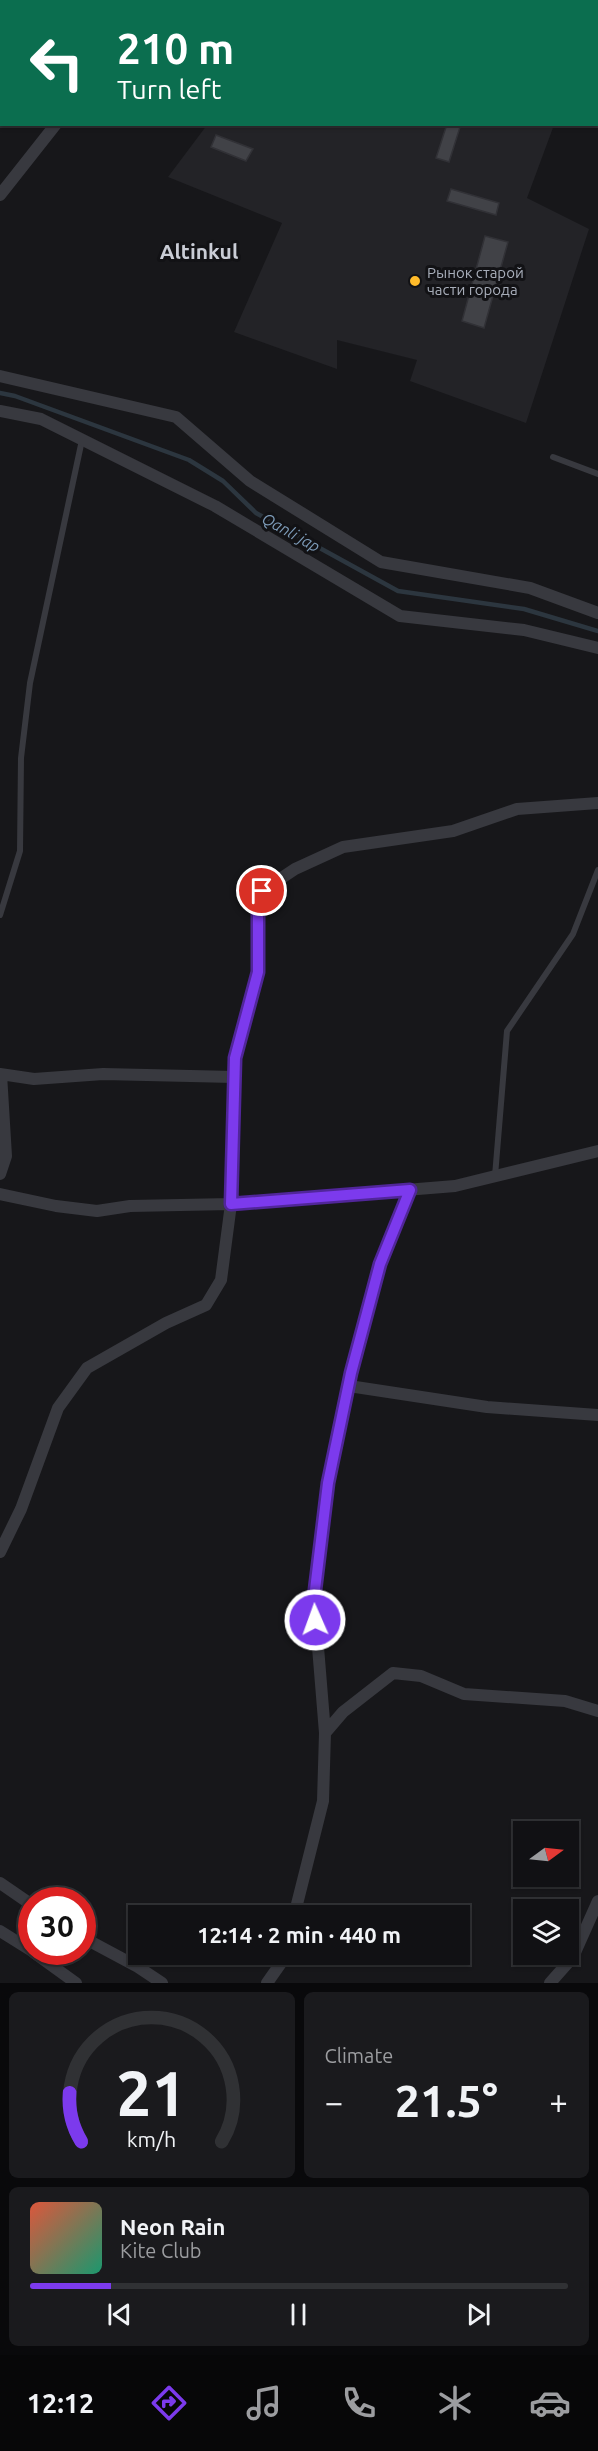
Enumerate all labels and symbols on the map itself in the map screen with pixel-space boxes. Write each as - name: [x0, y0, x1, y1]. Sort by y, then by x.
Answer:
- district label: Altinkul: [160, 239, 238, 263]
- place label: Рынок старой части города: [427, 264, 524, 298]
- marker: Рынок старой части города: [408, 274, 422, 288]
- water label: Qanli jap: [259, 509, 323, 556]
- pin: [236, 865, 287, 916]
- position arrow: [283, 1588, 347, 1652]
- north arrow: [513, 1821, 579, 1887]
- speed limit sign: 30: [18, 1887, 96, 1965]

